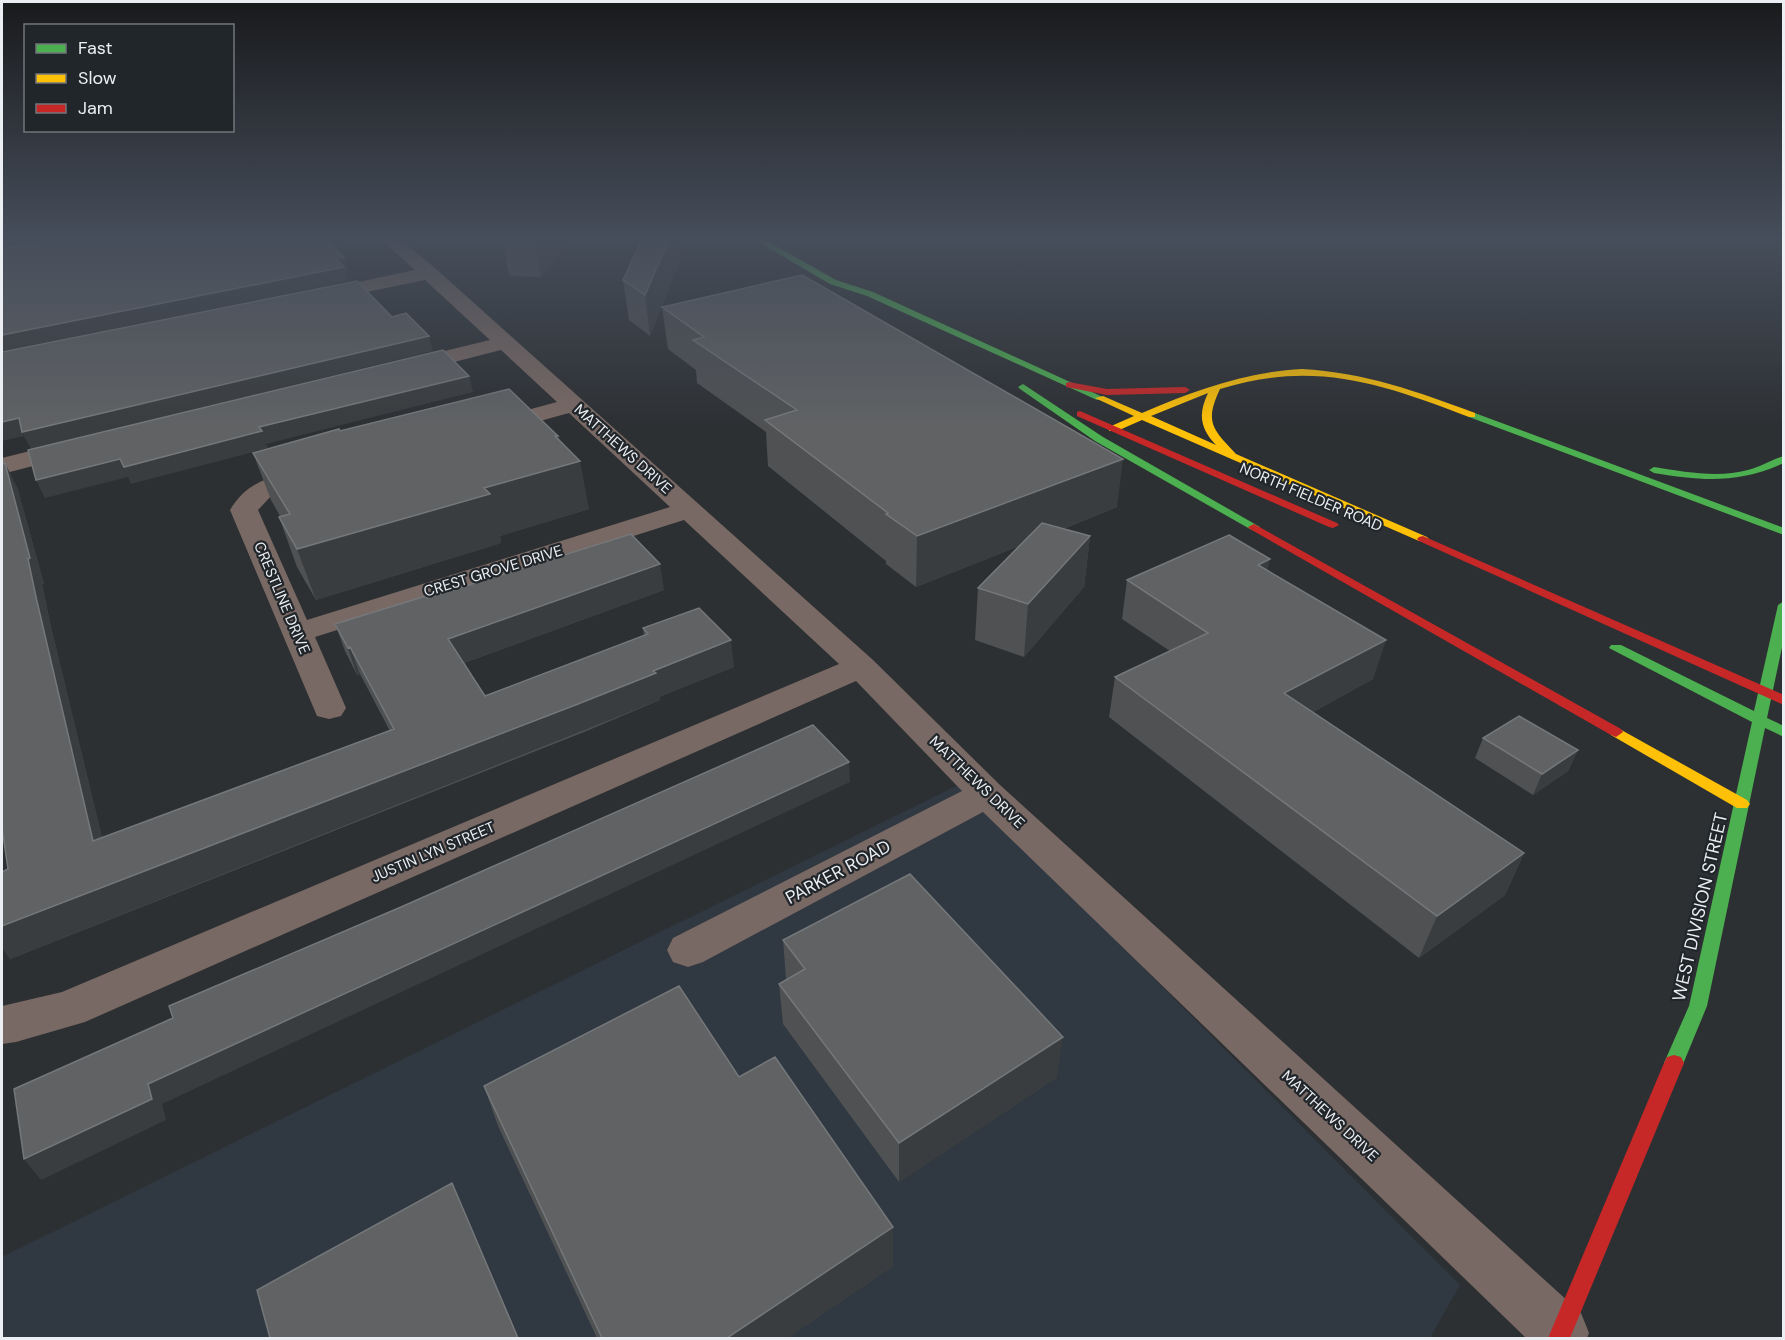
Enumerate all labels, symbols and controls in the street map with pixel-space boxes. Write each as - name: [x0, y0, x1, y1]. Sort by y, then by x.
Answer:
- legend: [24, 24, 234, 132]
- text: Fast: [78, 36, 113, 60]
- text: Slow: [78, 66, 117, 90]
- text: Jam: [78, 96, 113, 120]
- street label: MATTHEWS DRIVE: [570, 400, 676, 498]
- street label: NORTH FIELDER ROAD: [1237, 458, 1385, 536]
- street label: CRESTLINE DRIVE: [249, 539, 315, 657]
- street label: CREST GROVE DRIVE: [421, 540, 565, 602]
- street label: MATTHEWS DRIVE: [925, 731, 1029, 833]
- street label: WEST DIVISION STREET: [1667, 810, 1733, 1004]
- street label: JUSTIN LYN STREET: [368, 817, 498, 887]
- street label: PARKER ROAD: [781, 834, 895, 910]
- street label: MATTHEWS DRIVE: [1277, 1066, 1383, 1166]

